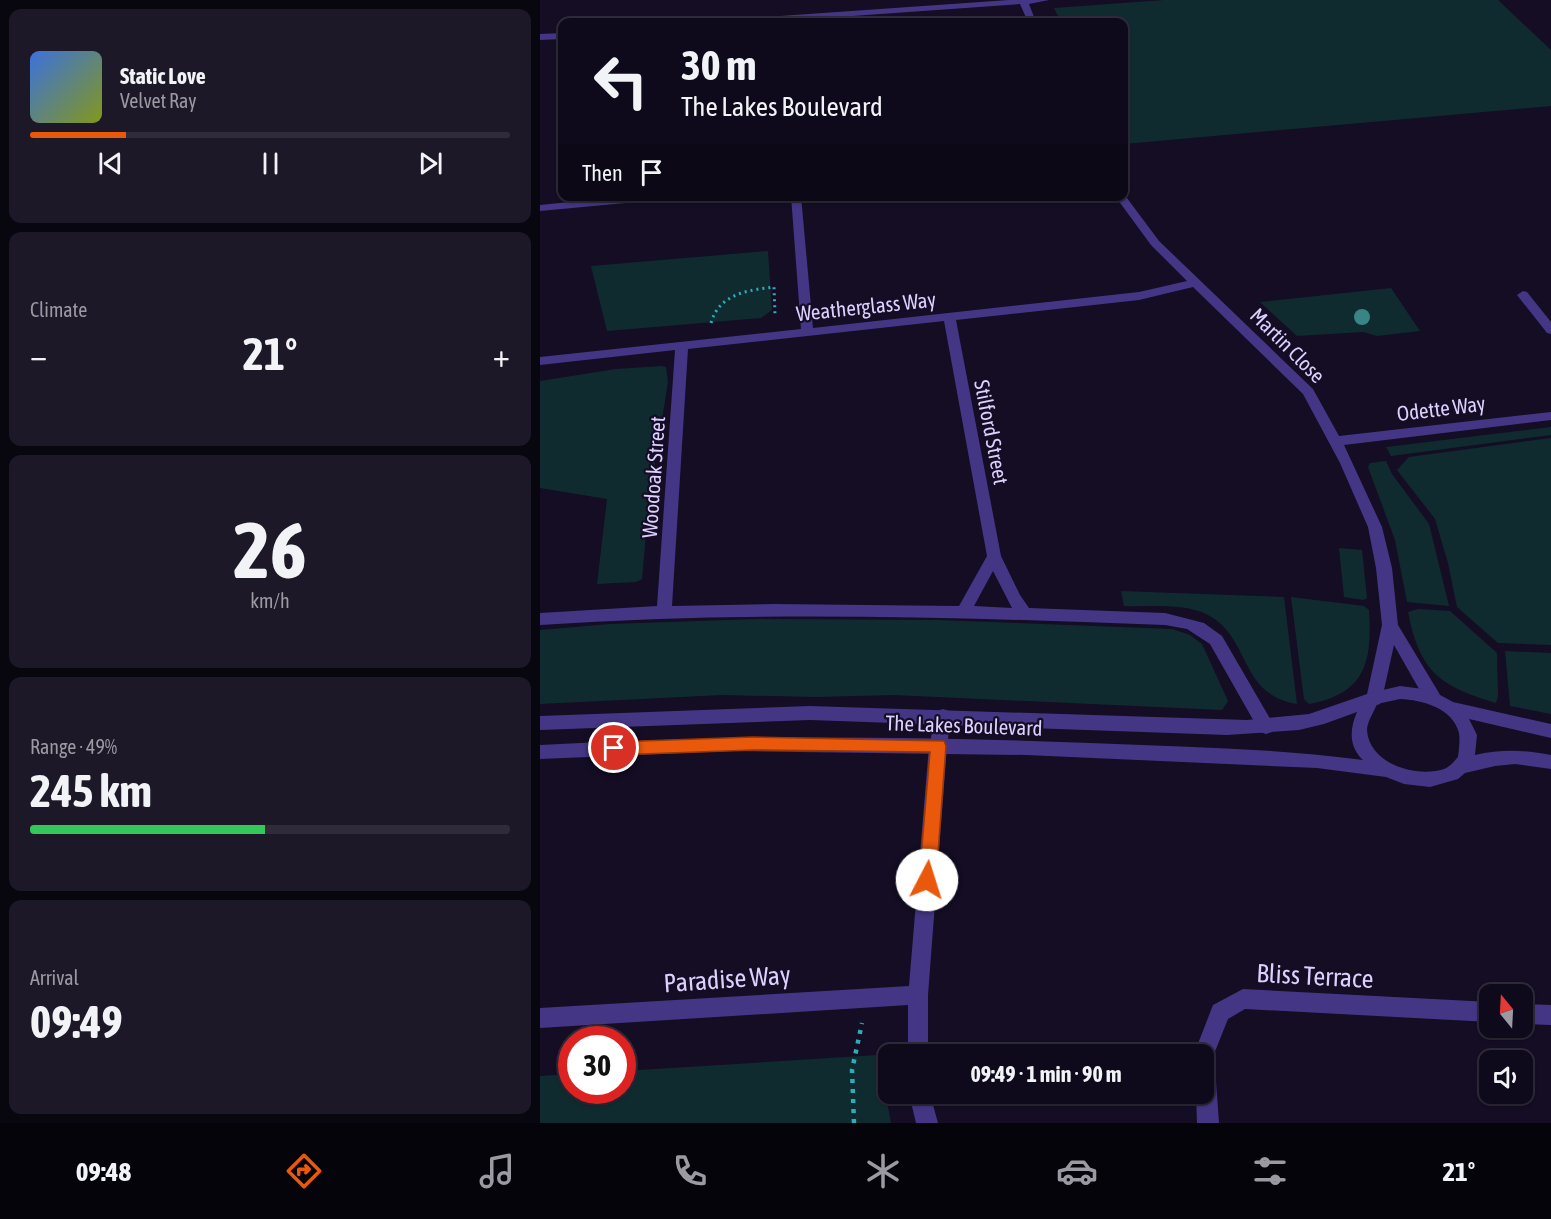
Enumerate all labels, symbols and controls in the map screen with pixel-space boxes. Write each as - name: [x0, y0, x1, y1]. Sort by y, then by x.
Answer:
- text: 30 m: [681, 41, 756, 89]
- icon: left: [582, 42, 660, 120]
- text: Static Love: [120, 63, 206, 89]
- text: Velvet Ray: [120, 89, 197, 112]
- text: The Lakes Boulevard: [681, 91, 883, 122]
- icon: previous: [94, 147, 127, 180]
- icon: pause: [254, 147, 287, 180]
- icon: next: [414, 147, 447, 180]
- icon: arrive: [635, 156, 668, 189]
- text: Then: [582, 160, 623, 186]
- street label: Weatherglass Way: [795, 287, 937, 325]
- text: Climate: [30, 298, 87, 321]
- street label: Martin Close: [1246, 303, 1330, 387]
- text: 21°: [243, 328, 297, 380]
- text: −: [30, 336, 47, 374]
- text: +: [493, 336, 510, 374]
- street label: Stilford Street: [970, 378, 1014, 486]
- street label: Odette Way: [1395, 391, 1487, 425]
- street label: Woodoak Street: [637, 415, 669, 539]
- text: 26: [233, 505, 307, 595]
- text: km/h: [250, 589, 290, 612]
- street label: The Lakes Boulevard: [885, 710, 1043, 740]
- pin: [588, 722, 639, 773]
- icon: arrive: [597, 731, 630, 764]
- text: Range · 49%: [30, 735, 117, 758]
- text: 245 km: [30, 765, 152, 817]
- position arrow: [895, 848, 959, 912]
- street label: Bliss Terrace: [1256, 958, 1374, 994]
- street label: Paradise Way: [662, 960, 792, 998]
- text: Arrival: [30, 966, 79, 989]
- north arrow: [1479, 984, 1533, 1038]
- map controls: [1479, 984, 1533, 1104]
- text: 09:49: [30, 996, 123, 1048]
- speed limit sign: 30: [558, 1026, 636, 1104]
- button: sound: [1479, 1050, 1533, 1104]
- text: 09:49 · 1 min · 90 m: [970, 1061, 1122, 1087]
- icon: directions: [283, 1150, 325, 1192]
- icon: music: [476, 1150, 518, 1192]
- icon: phone: [669, 1150, 711, 1192]
- icon: climate: [862, 1150, 904, 1192]
- icon: car: [1056, 1150, 1098, 1192]
- icon: filters: [1249, 1150, 1291, 1192]
- text: 09:48: [76, 1156, 131, 1187]
- text: 21°: [1442, 1156, 1475, 1187]

